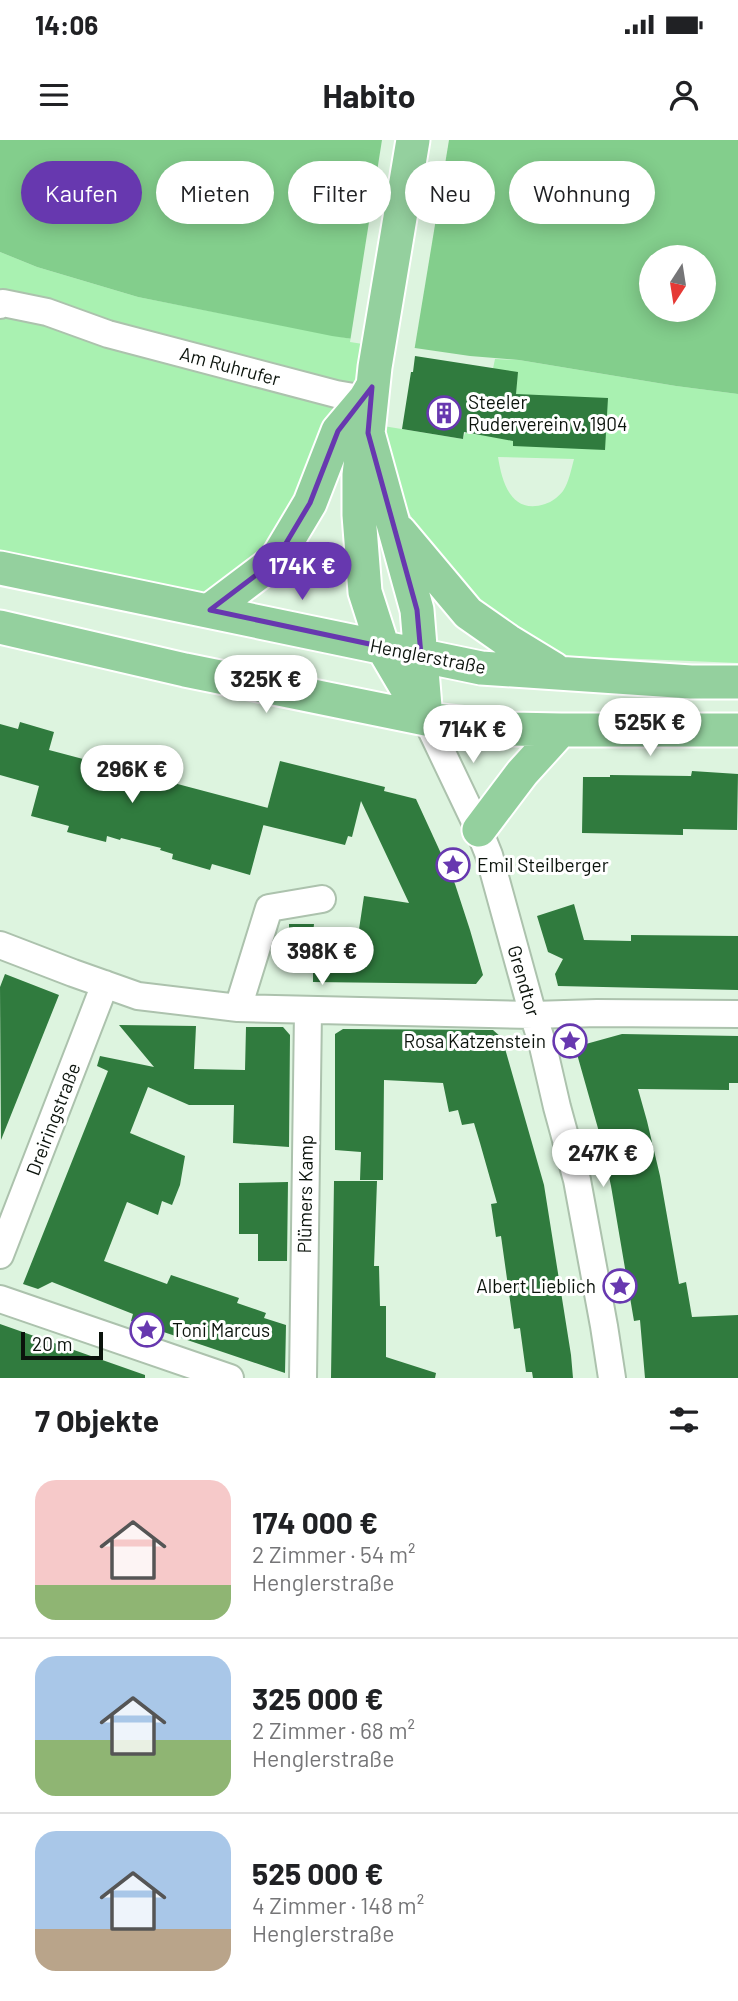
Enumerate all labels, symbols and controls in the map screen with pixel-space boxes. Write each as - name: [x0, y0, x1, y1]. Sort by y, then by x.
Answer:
- text: 14:06: [35, 9, 98, 40]
- icon: menu: [35, 76, 73, 114]
- text: Habito: [322, 76, 416, 114]
- icon: person: [665, 76, 703, 114]
- chip: Kaufen: [21, 161, 142, 224]
- chip: Mieten: [156, 161, 274, 224]
- chip: Filter: [288, 161, 391, 224]
- chip: Neu: [405, 161, 495, 224]
- chip: Wohnung: [509, 161, 655, 224]
- north arrow: [639, 245, 716, 322]
- map controls: [639, 245, 716, 322]
- street label: Am Ruhrufer: [177, 341, 283, 390]
- place label: Steeler Ruderverein v. 1904: [468, 390, 627, 435]
- building icon: Steeler Ruderverein v. 1904: [425, 394, 463, 432]
- pin: 174K €: [245, 542, 359, 602]
- text: 174K €: [268, 551, 336, 579]
- street label: Henglerstraße: [368, 633, 488, 678]
- pin: 325K €: [209, 656, 323, 715]
- text: 325K €: [230, 664, 302, 692]
- pin: 525K €: [593, 698, 707, 758]
- pin: 714K €: [416, 706, 530, 765]
- text: 525K €: [614, 707, 686, 735]
- text: 714K €: [439, 714, 507, 742]
- pin: 296K €: [75, 746, 189, 805]
- text: 296K €: [96, 754, 168, 782]
- place icon: Emil Steilberger: [434, 846, 472, 884]
- place label: Emil Steilberger: [477, 853, 609, 876]
- pin: 398K €: [265, 928, 379, 987]
- text: 398K €: [287, 936, 357, 964]
- street label: Grendtor: [503, 943, 546, 1019]
- place icon: Rosa Katzenstein: [551, 1022, 589, 1060]
- place label: Rosa Katzenstein: [403, 1029, 546, 1052]
- street label: Dreiringstraße: [20, 1059, 85, 1178]
- pin: 247K €: [546, 1130, 660, 1189]
- street label: Plümers Kamp: [292, 1134, 317, 1254]
- text: 247K €: [568, 1138, 638, 1166]
- place icon: Albert Lieblich: [601, 1267, 639, 1305]
- place label: Albert Lieblich: [476, 1274, 596, 1297]
- place icon: Toni Marcus: [128, 1311, 166, 1349]
- place label: Toni Marcus: [172, 1318, 270, 1341]
- scale bar: [21, 1329, 103, 1361]
- text: 20 m: [32, 1332, 72, 1355]
- icon: filters: [665, 1401, 703, 1439]
- text: 7 Objekte: [35, 1402, 159, 1438]
- text: 174 000 €: [252, 1504, 378, 1540]
- icon: home: [91, 1508, 175, 1592]
- text: 2 Zimmer · 54 m²: [252, 1540, 416, 1568]
- text: Henglerstraße: [252, 1568, 394, 1596]
- text: 325 000 €: [252, 1680, 384, 1716]
- icon: home: [91, 1684, 175, 1768]
- text: 2 Zimmer · 68 m²: [252, 1716, 415, 1744]
- text: Henglerstraße: [252, 1744, 394, 1772]
- text: 525 000 €: [252, 1855, 383, 1891]
- icon: home: [91, 1859, 175, 1943]
- text: 4 Zimmer · 148 m²: [252, 1891, 424, 1919]
- text: Henglerstraße: [252, 1919, 394, 1947]

